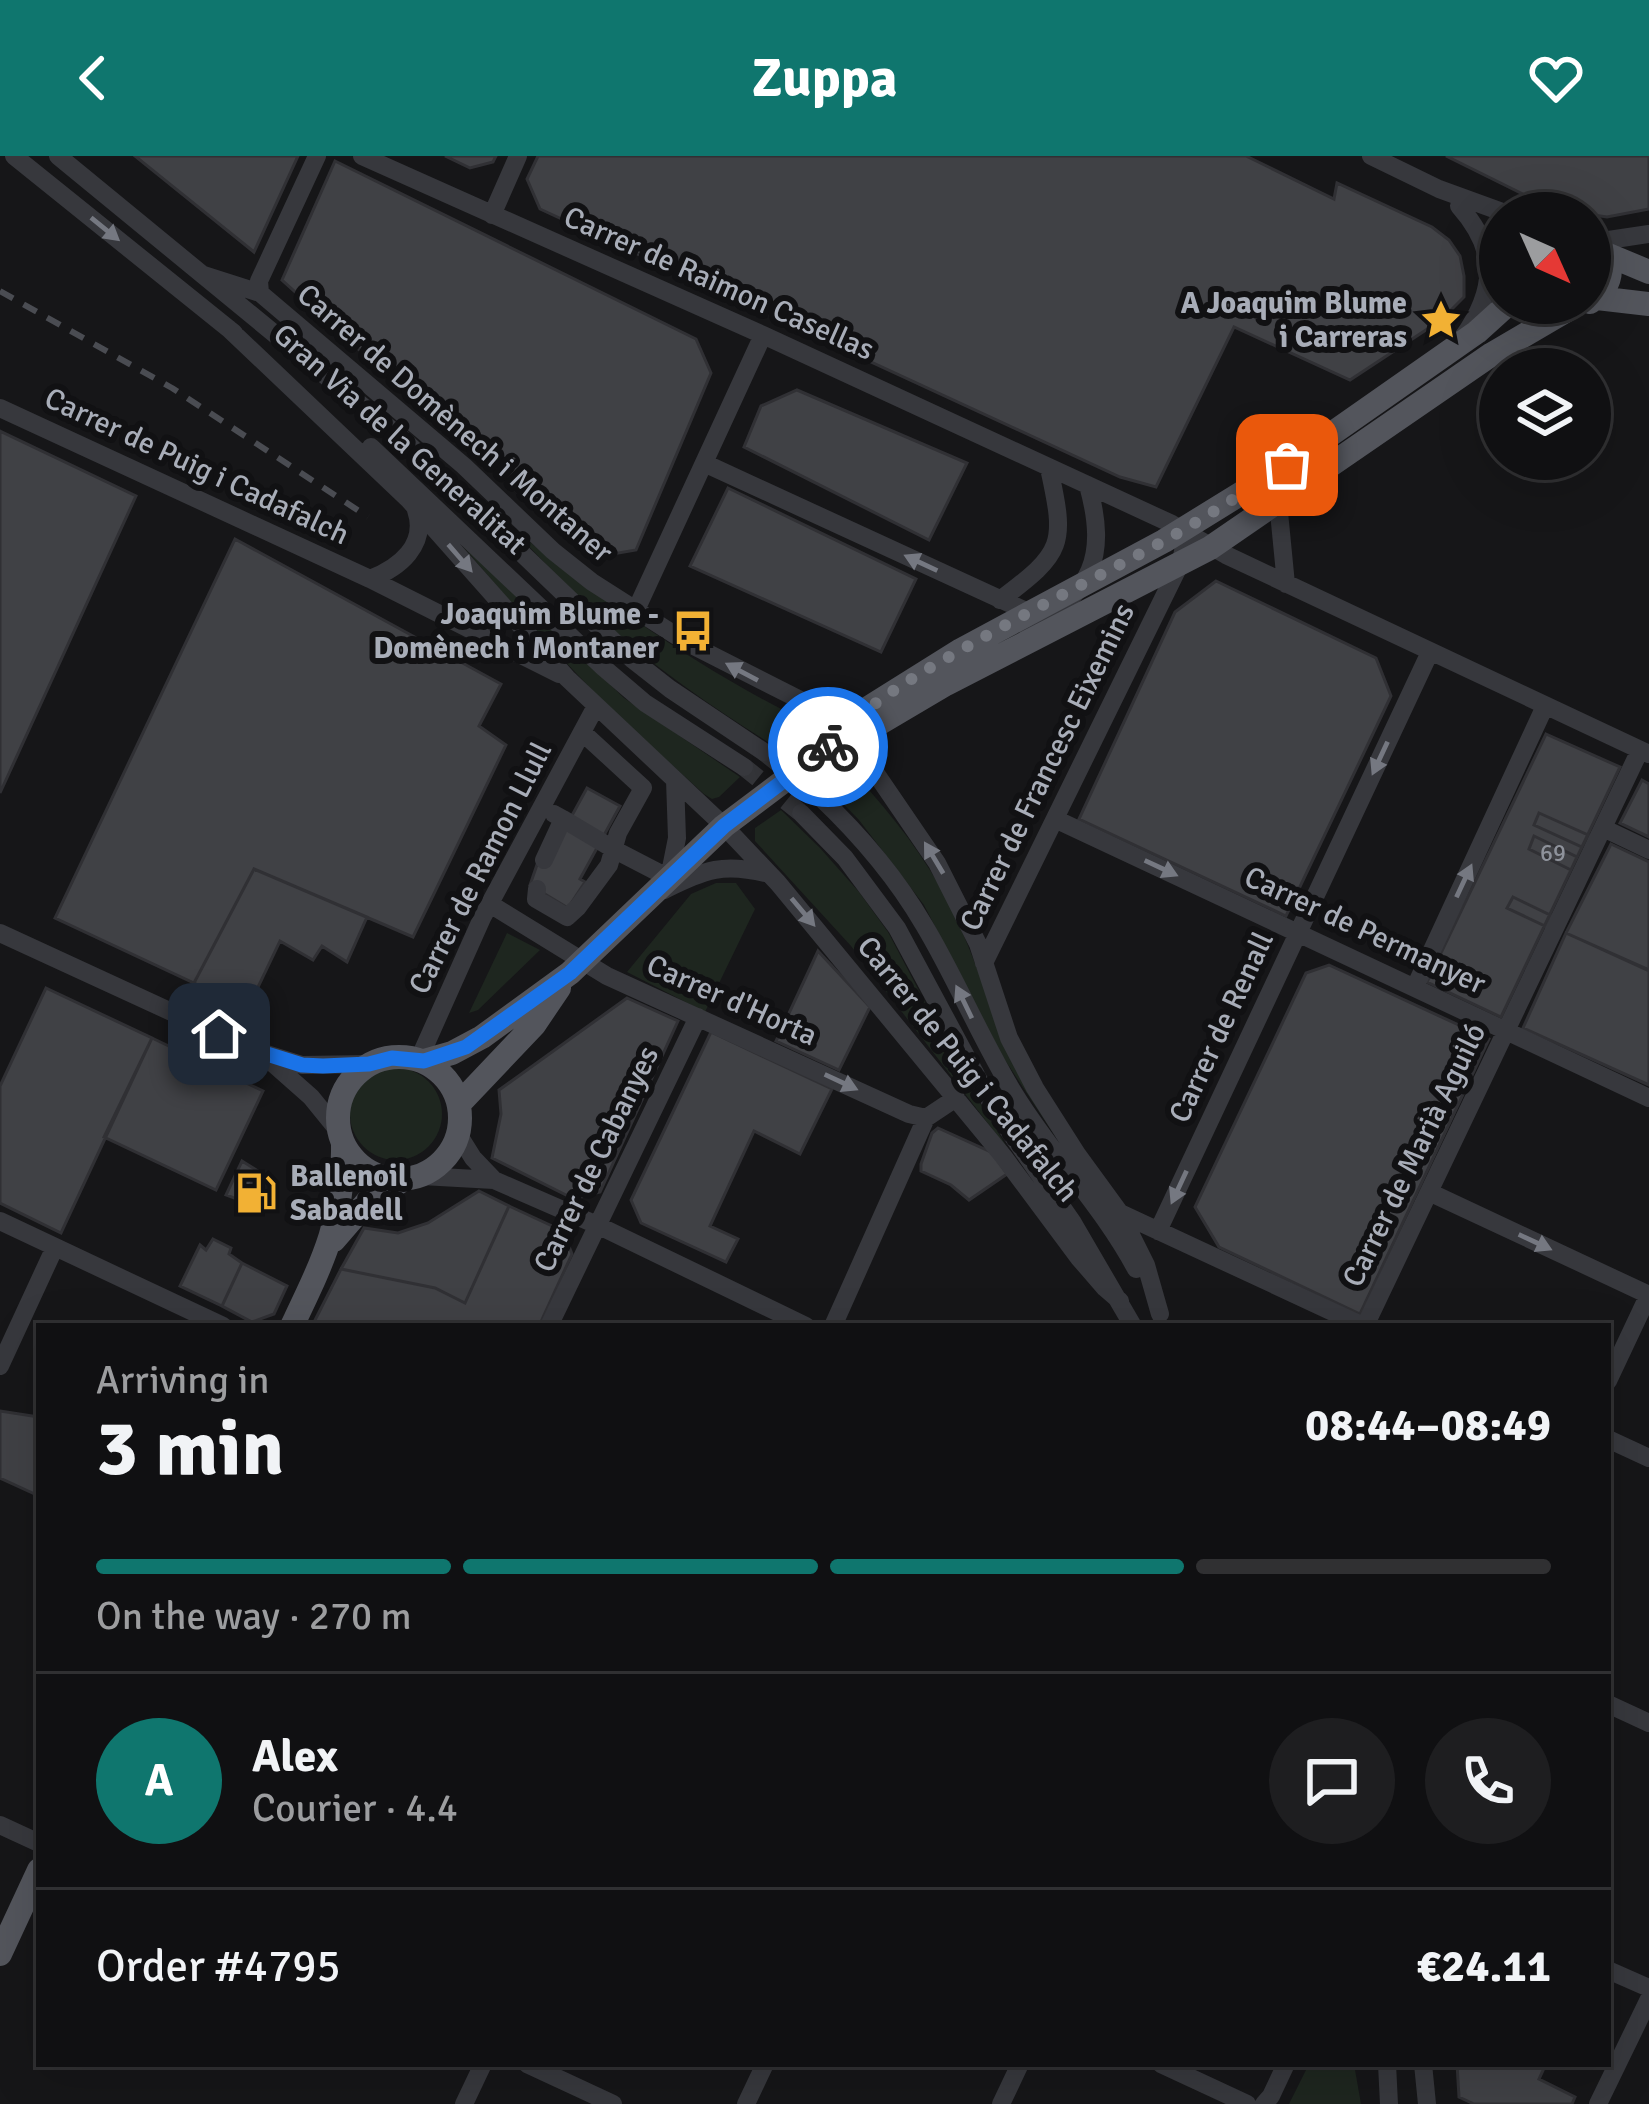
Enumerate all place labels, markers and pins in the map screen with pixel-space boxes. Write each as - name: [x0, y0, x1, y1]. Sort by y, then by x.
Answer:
- place label: A Joaquim Blume i Carreras: [1181, 285, 1407, 356]
- place icon: A Joaquim Blume i Carreras: [1418, 297, 1464, 343]
- pin: [1236, 414, 1338, 516]
- place label: Joaquim Blume - Domènech i Montaner: [373, 596, 659, 667]
- bus stop icon: Joaquim Blume - Domènech i Montaner: [670, 608, 716, 654]
- pin: [168, 983, 270, 1085]
- place label: Ballenoil Sabadell: [290, 1158, 407, 1229]
- fuel station icon: Ballenoil Sabadell: [233, 1170, 279, 1216]

